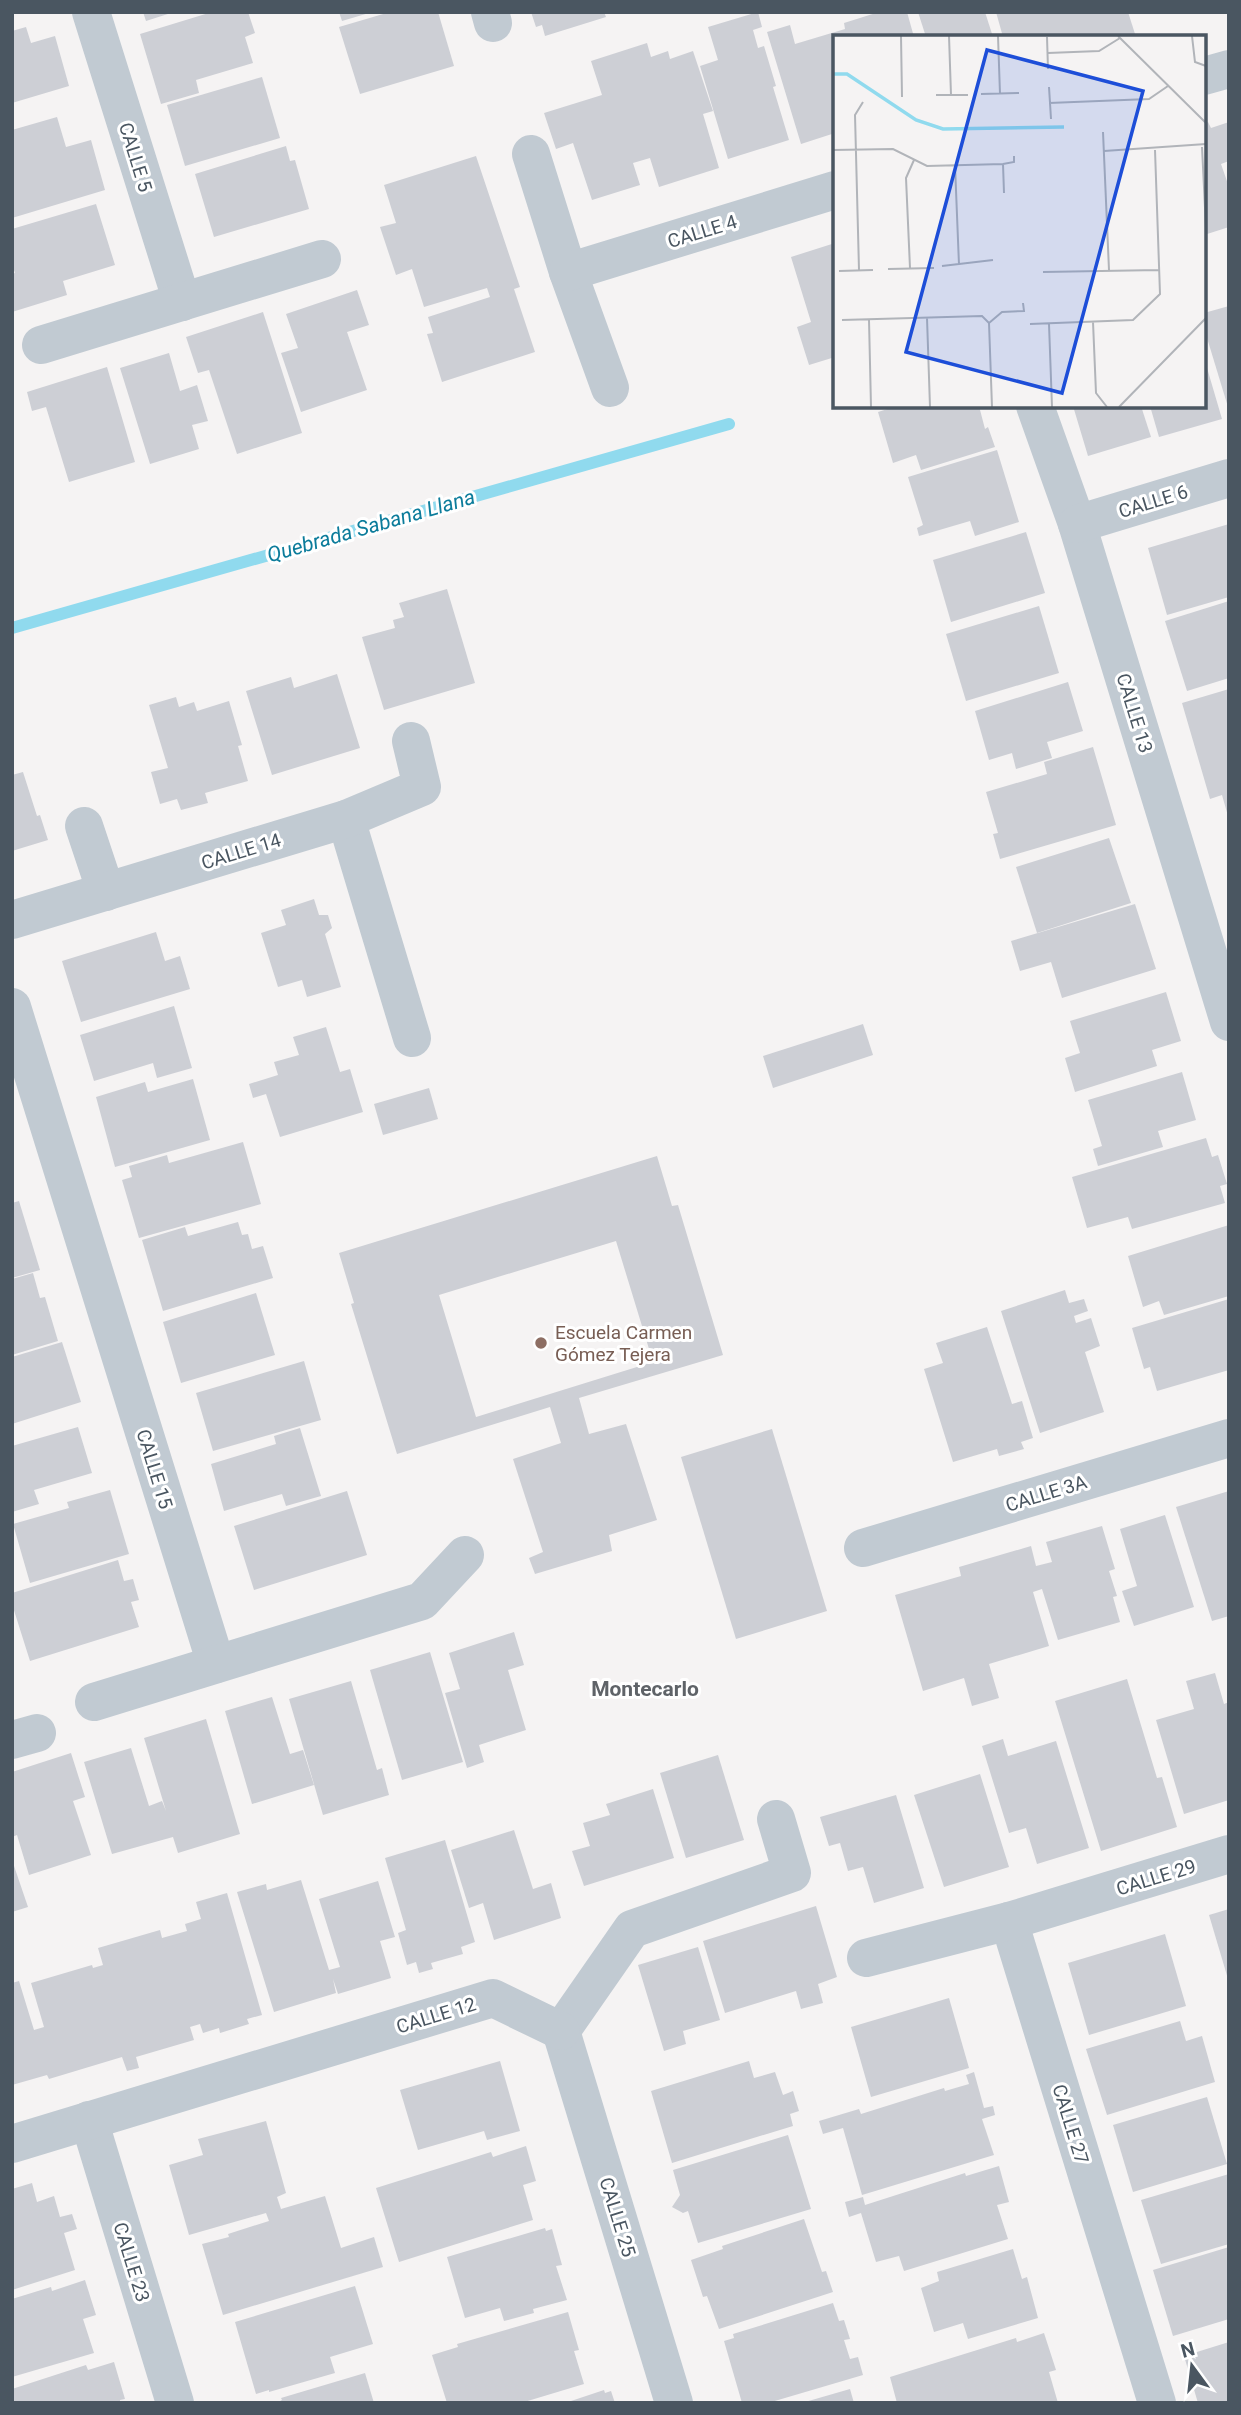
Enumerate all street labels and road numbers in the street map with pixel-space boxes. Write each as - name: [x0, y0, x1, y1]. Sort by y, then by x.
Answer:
- street label: CALLE 5: [114, 120, 157, 195]
- street label: CALLE 4: [665, 210, 740, 253]
- street label: CALLE 6: [1116, 480, 1191, 523]
- street label: CALLE 13: [1112, 671, 1158, 756]
- street label: CALLE 14: [199, 828, 284, 874]
- street label: CALLE 15: [132, 1427, 178, 1512]
- street label: CALLE 3A: [1003, 1470, 1090, 1517]
- street label: CALLE 29: [1114, 1854, 1199, 1900]
- street label: CALLE 12: [394, 1992, 479, 2038]
- street label: CALLE 27: [1048, 2082, 1094, 2167]
- street label: CALLE 25: [595, 2175, 641, 2260]
- street label: CALLE 23: [109, 2220, 155, 2305]

